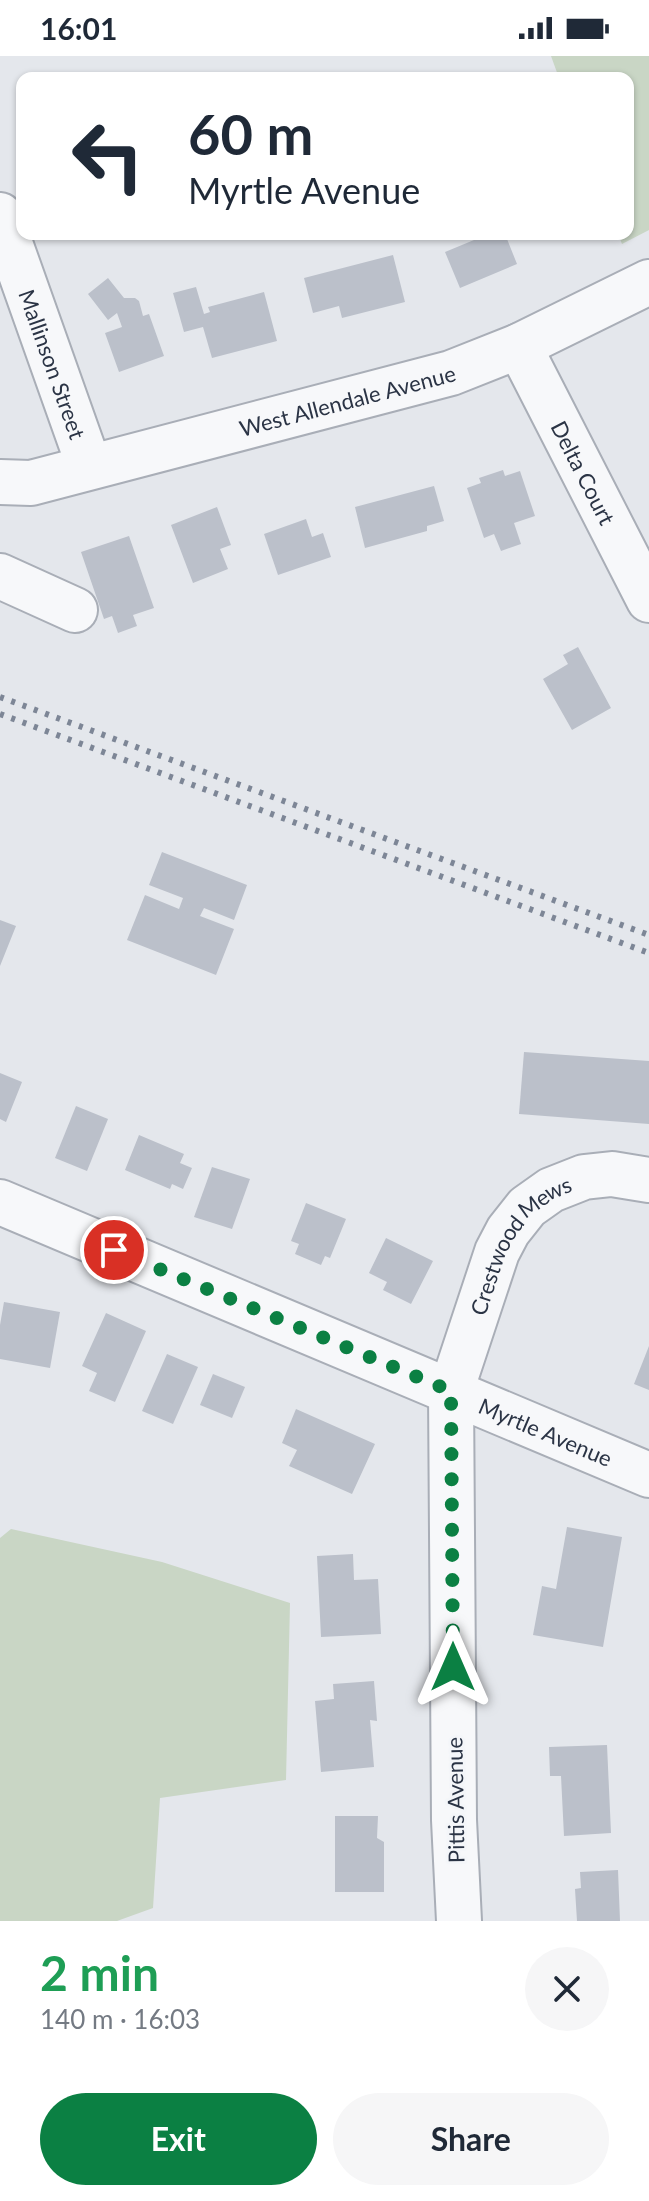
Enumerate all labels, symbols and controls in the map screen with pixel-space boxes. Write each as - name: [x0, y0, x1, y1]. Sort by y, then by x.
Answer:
- text: 16:01: [40, 10, 117, 46]
- text: 60 m: [188, 100, 313, 167]
- icon: left: [56, 104, 160, 208]
- text: Myrtle Avenue: [188, 168, 420, 212]
- street label: Mallinson Street: [14, 285, 92, 442]
- street label: West Allendale Avenue: [236, 359, 458, 441]
- street label: Delta Court: [546, 416, 622, 529]
- street label: Crestwood Mews: [464, 1170, 575, 1318]
- pin: [80, 1216, 148, 1284]
- icon: arrive: [92, 1228, 136, 1272]
- street label: Myrtle Avenue: [475, 1392, 616, 1472]
- position arrow: [411, 1625, 495, 1709]
- street label: Pittis Avenue: [440, 1737, 470, 1863]
- text: 2 min: [40, 1944, 159, 2001]
- button: close: [525, 1947, 609, 2031]
- text: 140 m · 16:03: [40, 2003, 200, 2035]
- button: Exit: [40, 2093, 317, 2185]
- button: Share: [333, 2093, 609, 2185]

